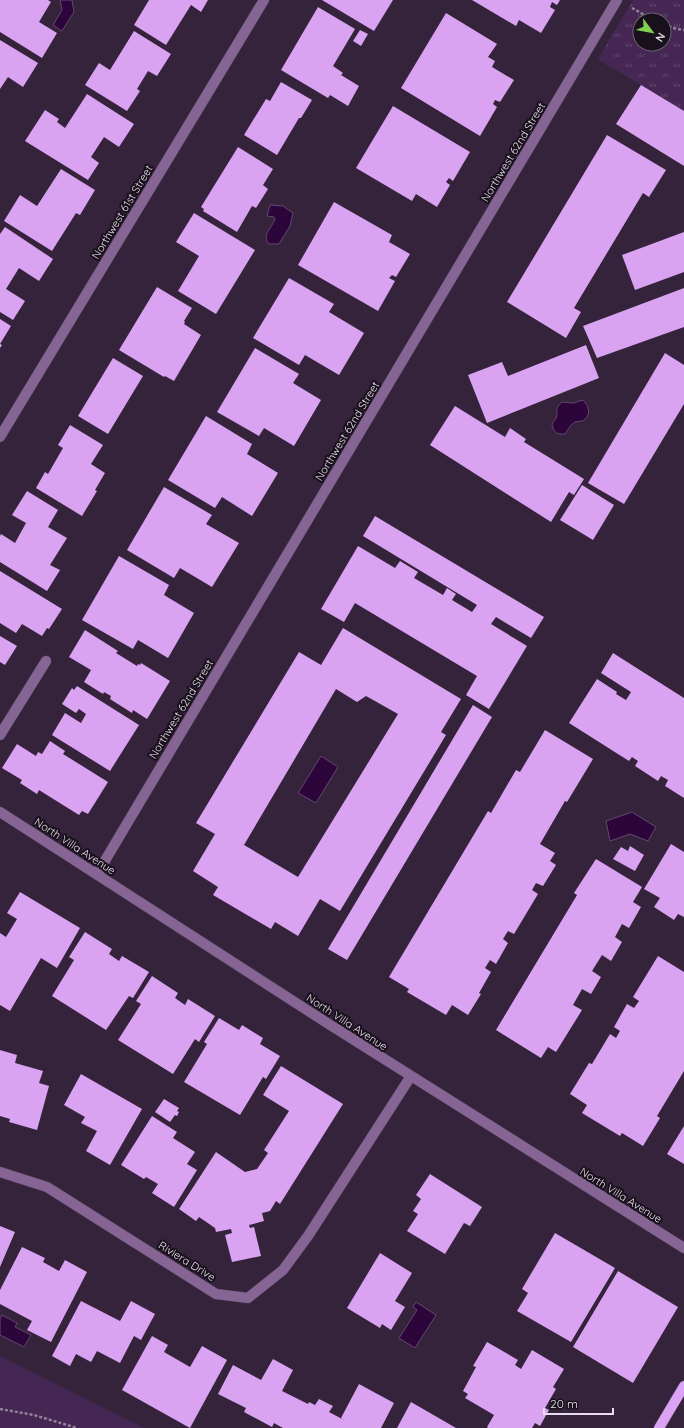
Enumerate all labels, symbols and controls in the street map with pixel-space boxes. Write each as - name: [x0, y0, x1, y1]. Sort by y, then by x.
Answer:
- north arrow: [632, 12, 672, 52]
- text: N: [652, 30, 669, 44]
- street label: Northwest 62nd Street: [478, 100, 548, 204]
- street label: Northwest 61st Street: [88, 162, 156, 262]
- street label: Northwest 62nd Street: [312, 379, 382, 483]
- street label: Northwest 62nd Street: [146, 657, 216, 761]
- street label: North Villa Avenue: [32, 815, 118, 877]
- street label: North Villa Avenue: [304, 991, 390, 1053]
- street label: North Villa Avenue: [577, 1164, 665, 1226]
- street label: Riviera Drive: [156, 1238, 218, 1284]
- scale bar: [544, 1390, 613, 1416]
- text: 20 m: [550, 1396, 578, 1411]

